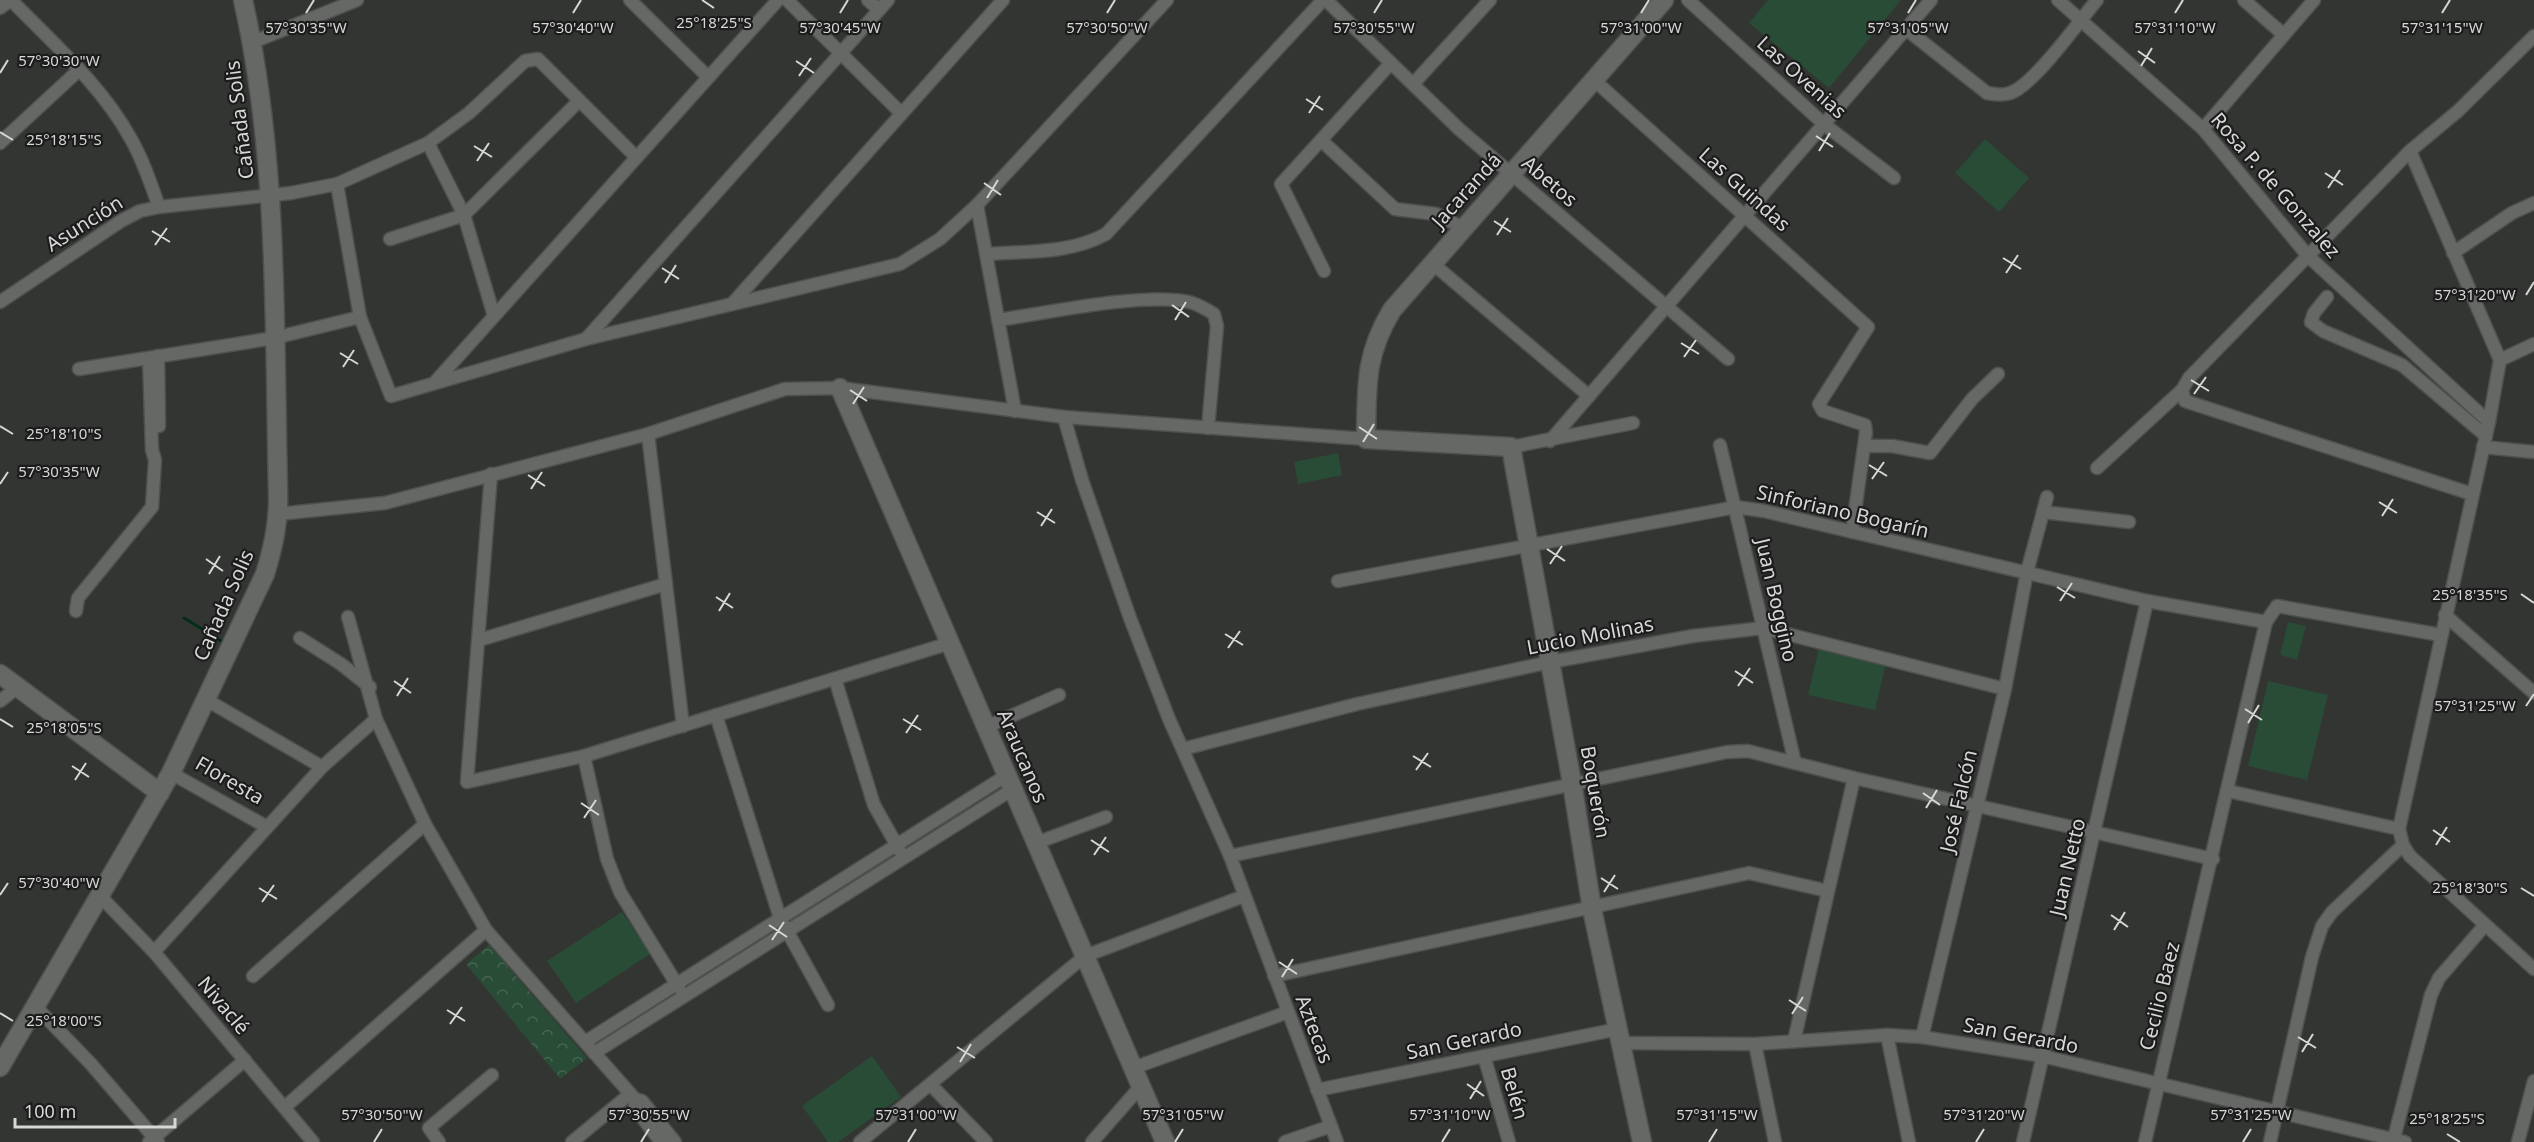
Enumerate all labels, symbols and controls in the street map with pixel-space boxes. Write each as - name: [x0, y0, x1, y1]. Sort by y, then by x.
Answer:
- text: 25°18'25"S: [676, 12, 752, 32]
- text: 57°30'35"W: [265, 17, 347, 37]
- text: 57°30'40"W: [532, 17, 614, 37]
- text: 57°30'45"W: [799, 17, 881, 37]
- text: 57°30'50"W: [1066, 17, 1148, 37]
- text: 57°30'55"W: [1333, 17, 1415, 37]
- text: 57°31'00"W: [1600, 17, 1682, 37]
- text: 57°31'05"W: [1867, 17, 1949, 37]
- text: 57°31'10"W: [2134, 17, 2216, 37]
- text: 57°31'15"W: [2401, 17, 2483, 37]
- street label: Las Ovenias: [1751, 30, 1853, 124]
- text: 57°30'30"W: [18, 50, 100, 70]
- street label: Cañada Solis: [218, 59, 260, 181]
- street label: Rosa P. de Gonzalez: [2205, 106, 2347, 264]
- text: 25°18'15"S: [26, 129, 102, 149]
- street label: Las Guindas: [1694, 141, 1796, 237]
- street label: Jacarandá: [1424, 147, 1507, 235]
- street label: Abetos: [1517, 149, 1583, 213]
- street label: Asunción: [40, 189, 128, 257]
- text: 57°31'20"W: [2434, 284, 2516, 304]
- text: 25°18'10"S: [26, 423, 102, 443]
- text: 57°30'35"W: [18, 461, 100, 481]
- street label: Sinforiano Bogarín: [1754, 478, 1932, 544]
- street label: Juan Boggino: [1749, 534, 1804, 664]
- street label: Cañada Solis: [186, 545, 260, 665]
- text: 25°18'35"S: [2432, 584, 2508, 604]
- street label: Lucio Molinas: [1524, 609, 1656, 661]
- text: 57°31'25"W: [2434, 695, 2516, 715]
- street label: Araucanos: [991, 705, 1055, 807]
- text: 25°18'05"S: [26, 717, 102, 737]
- street label: Boquerón: [1575, 744, 1617, 840]
- street label: José Falcón: [1933, 747, 1983, 857]
- street label: Floresta: [191, 750, 269, 810]
- street label: Juan Netto: [2042, 815, 2091, 921]
- text: 57°30'40"W: [18, 872, 100, 892]
- text: 25°18'30"S: [2432, 877, 2508, 897]
- street label: Cecilio Baez: [2132, 939, 2186, 1053]
- street label: Nivaclé: [192, 970, 256, 1040]
- street label: Aztecas: [1290, 991, 1340, 1067]
- text: 25°18'00"S: [26, 1010, 102, 1030]
- street label: San Gerardo: [1961, 1011, 2081, 1059]
- street label: San Gerardo: [1404, 1015, 1524, 1065]
- street label: Belén: [1495, 1064, 1535, 1122]
- scale bar: [15, 1091, 176, 1129]
- text: 100 m: [24, 1099, 76, 1123]
- text: 57°30'50"W: [341, 1104, 423, 1124]
- text: 57°30'55"W: [608, 1104, 690, 1124]
- text: 57°31'00"W: [875, 1104, 957, 1124]
- text: 57°31'05"W: [1142, 1104, 1224, 1124]
- text: 57°31'10"W: [1409, 1104, 1491, 1124]
- text: 57°31'15"W: [1676, 1104, 1758, 1124]
- text: 57°31'20"W: [1943, 1104, 2025, 1124]
- text: 57°31'25"W: [2210, 1104, 2292, 1124]
- text: 25°18'25"S: [2409, 1108, 2485, 1128]

